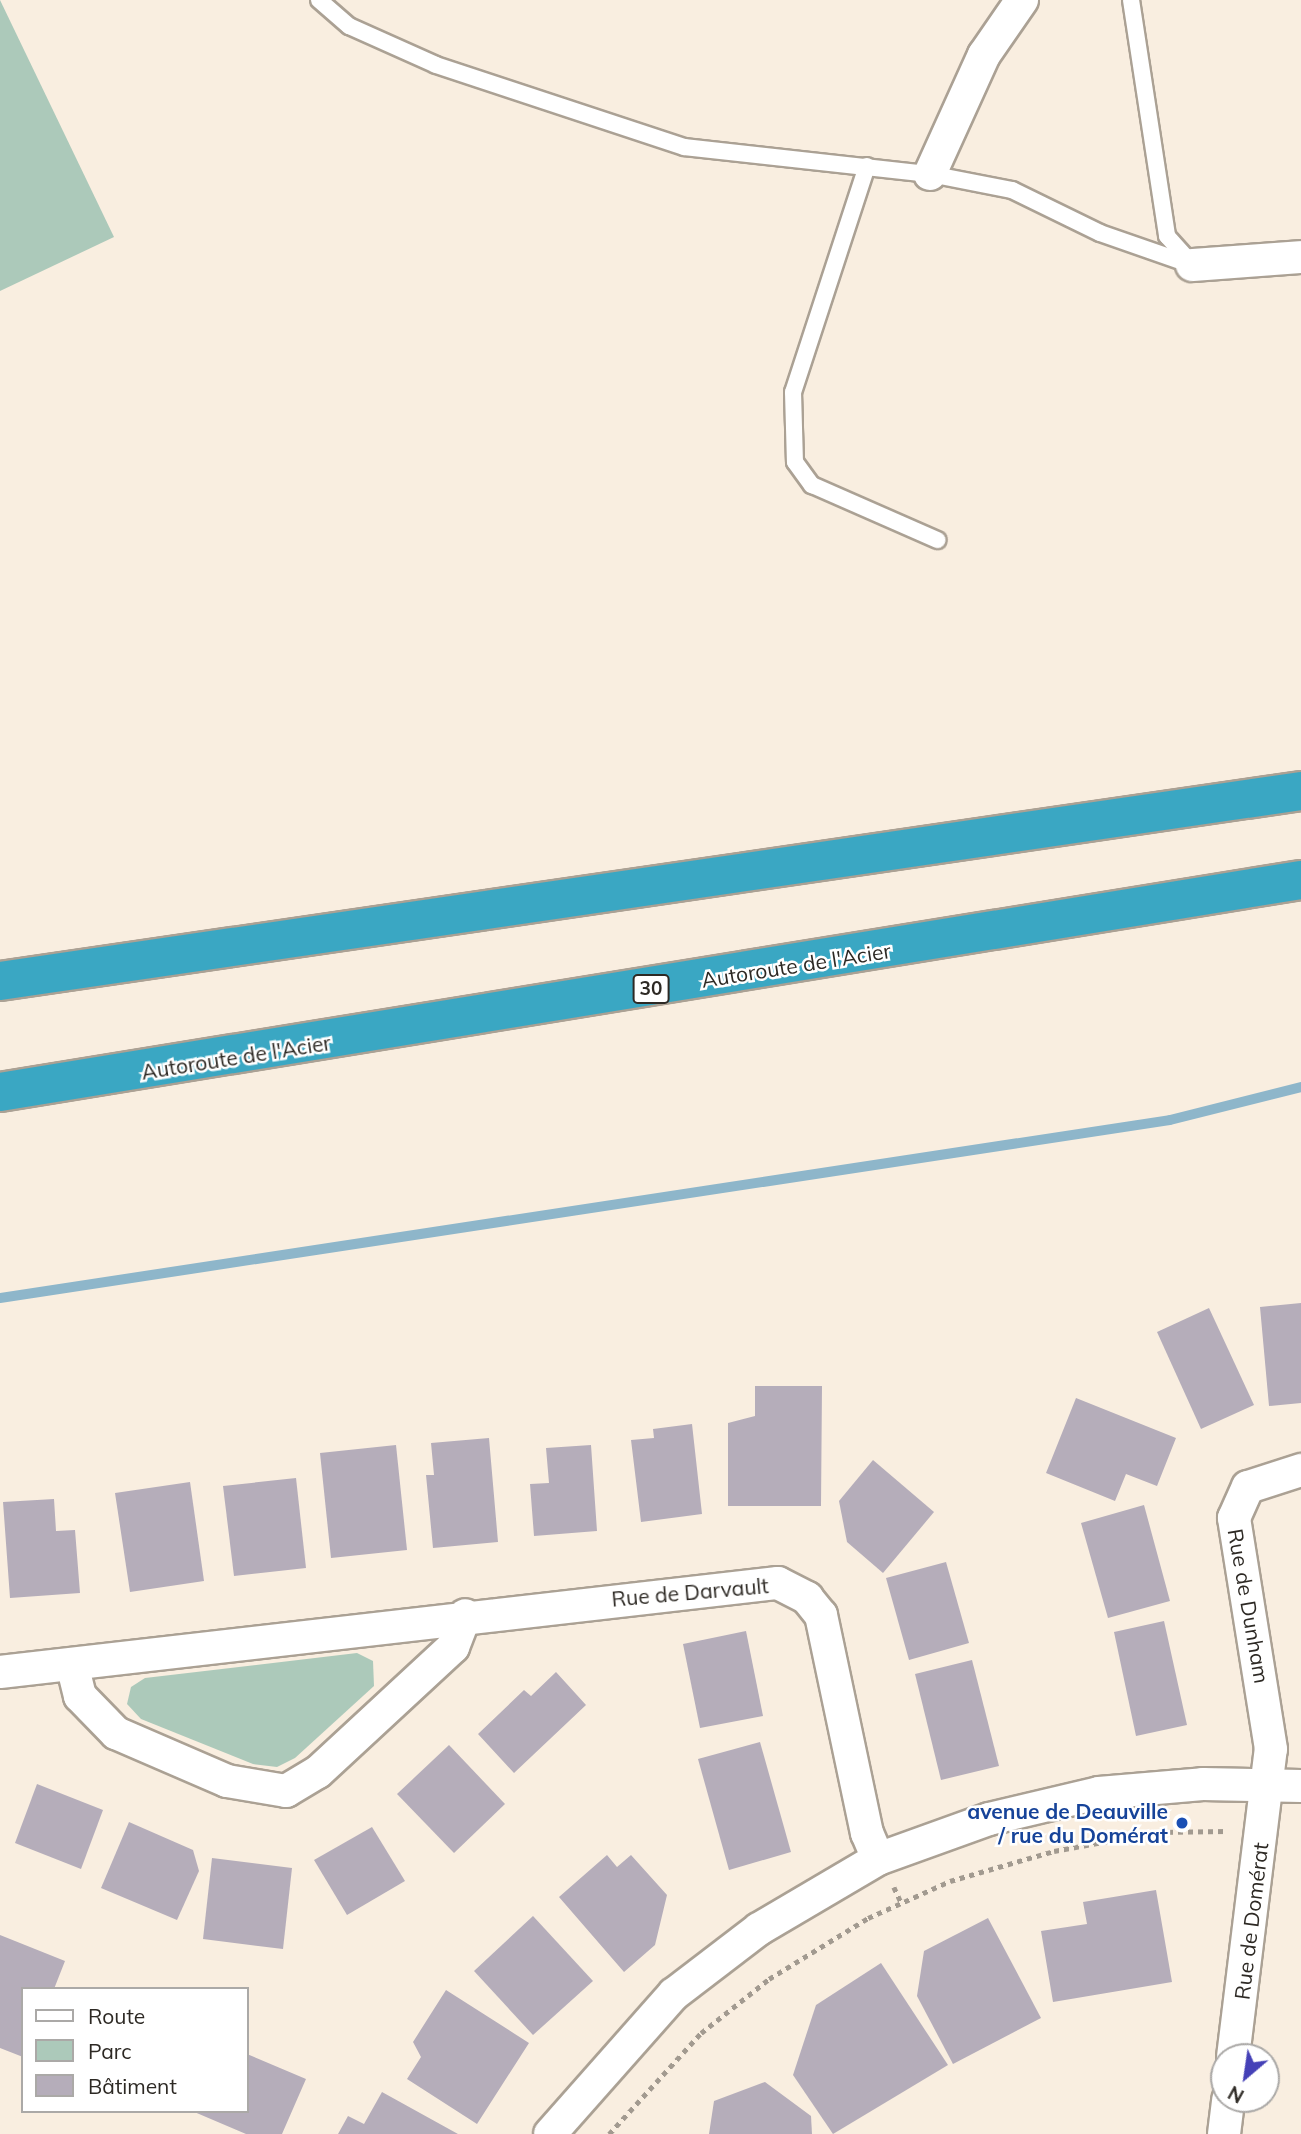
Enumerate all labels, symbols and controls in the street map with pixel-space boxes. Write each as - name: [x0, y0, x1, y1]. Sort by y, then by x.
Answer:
- street label: Autoroute de l'Acier: [699, 938, 893, 992]
- road number: 30: [632, 973, 670, 1004]
- street label: Autoroute de l'Acier: [139, 1030, 333, 1084]
- street label: Rue de Dunham: [1223, 1527, 1275, 1685]
- street label: Rue de Darvault: [610, 1573, 770, 1611]
- place label: avenue de Deauville / rue du Domérat: [967, 1798, 1168, 1848]
- marker: avenue de Deauville / rue du Domérat: [1174, 1815, 1190, 1831]
- street label: Rue de Domérat: [1229, 1841, 1273, 2001]
- legend: [21, 1987, 248, 2113]
- text: Route: [88, 2003, 145, 2029]
- text: Parc: [88, 2038, 132, 2064]
- north arrow: [1210, 2043, 1280, 2113]
- text: Bâtiment: [88, 2073, 177, 2099]
- text: N: [1224, 2081, 1248, 2109]

